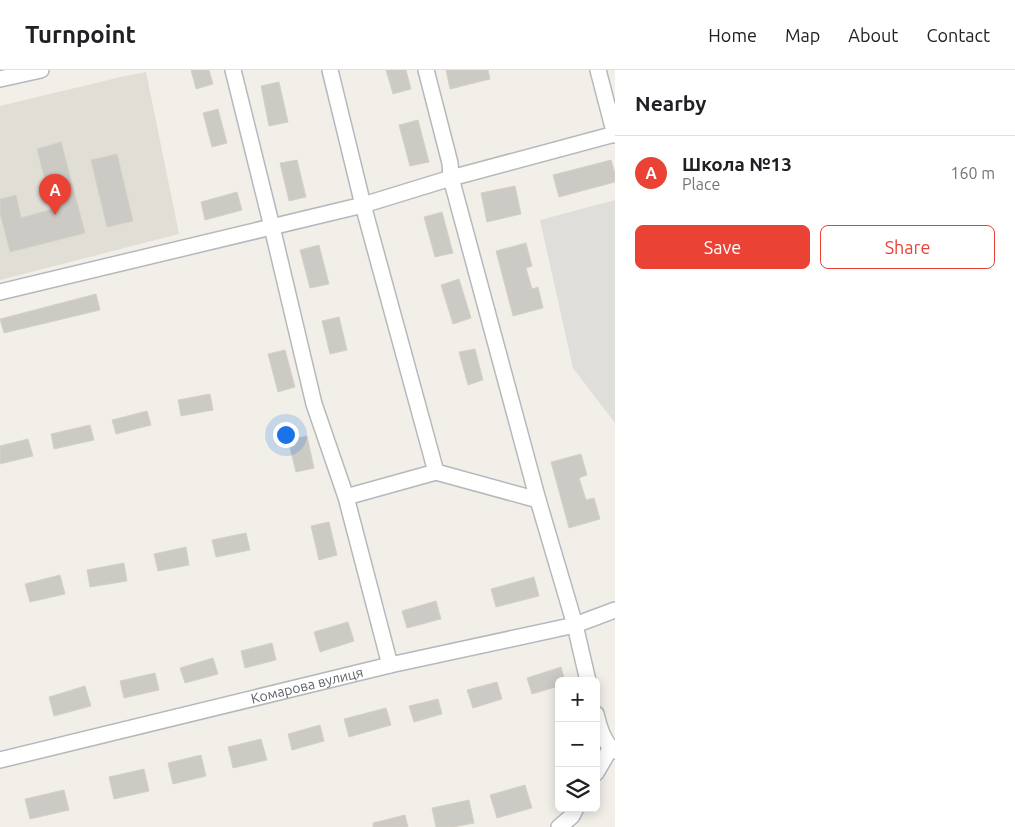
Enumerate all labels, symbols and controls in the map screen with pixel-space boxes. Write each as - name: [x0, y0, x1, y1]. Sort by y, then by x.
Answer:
- text: Turnpoint: [25, 21, 136, 48]
- text: Home: [708, 25, 757, 45]
- text: Map: [785, 25, 820, 45]
- text: About: [848, 25, 898, 45]
- text: Contact: [926, 25, 990, 45]
- text: Nearby: [635, 91, 706, 115]
- text: Школа №13: [682, 153, 792, 175]
- text: A: [645, 164, 657, 182]
- text: 160 m: [950, 164, 995, 182]
- pin: A: [39, 174, 71, 215]
- text: Place: [682, 175, 720, 193]
- button: Save: [635, 225, 810, 269]
- button: Share: [820, 225, 995, 269]
- your location: [273, 422, 299, 448]
- street label: Комарова вулиця: [249, 664, 365, 707]
- map controls: [555, 677, 600, 812]
- button: +: [555, 677, 600, 722]
- button: −: [555, 722, 600, 767]
- button: layers: [555, 767, 600, 812]

